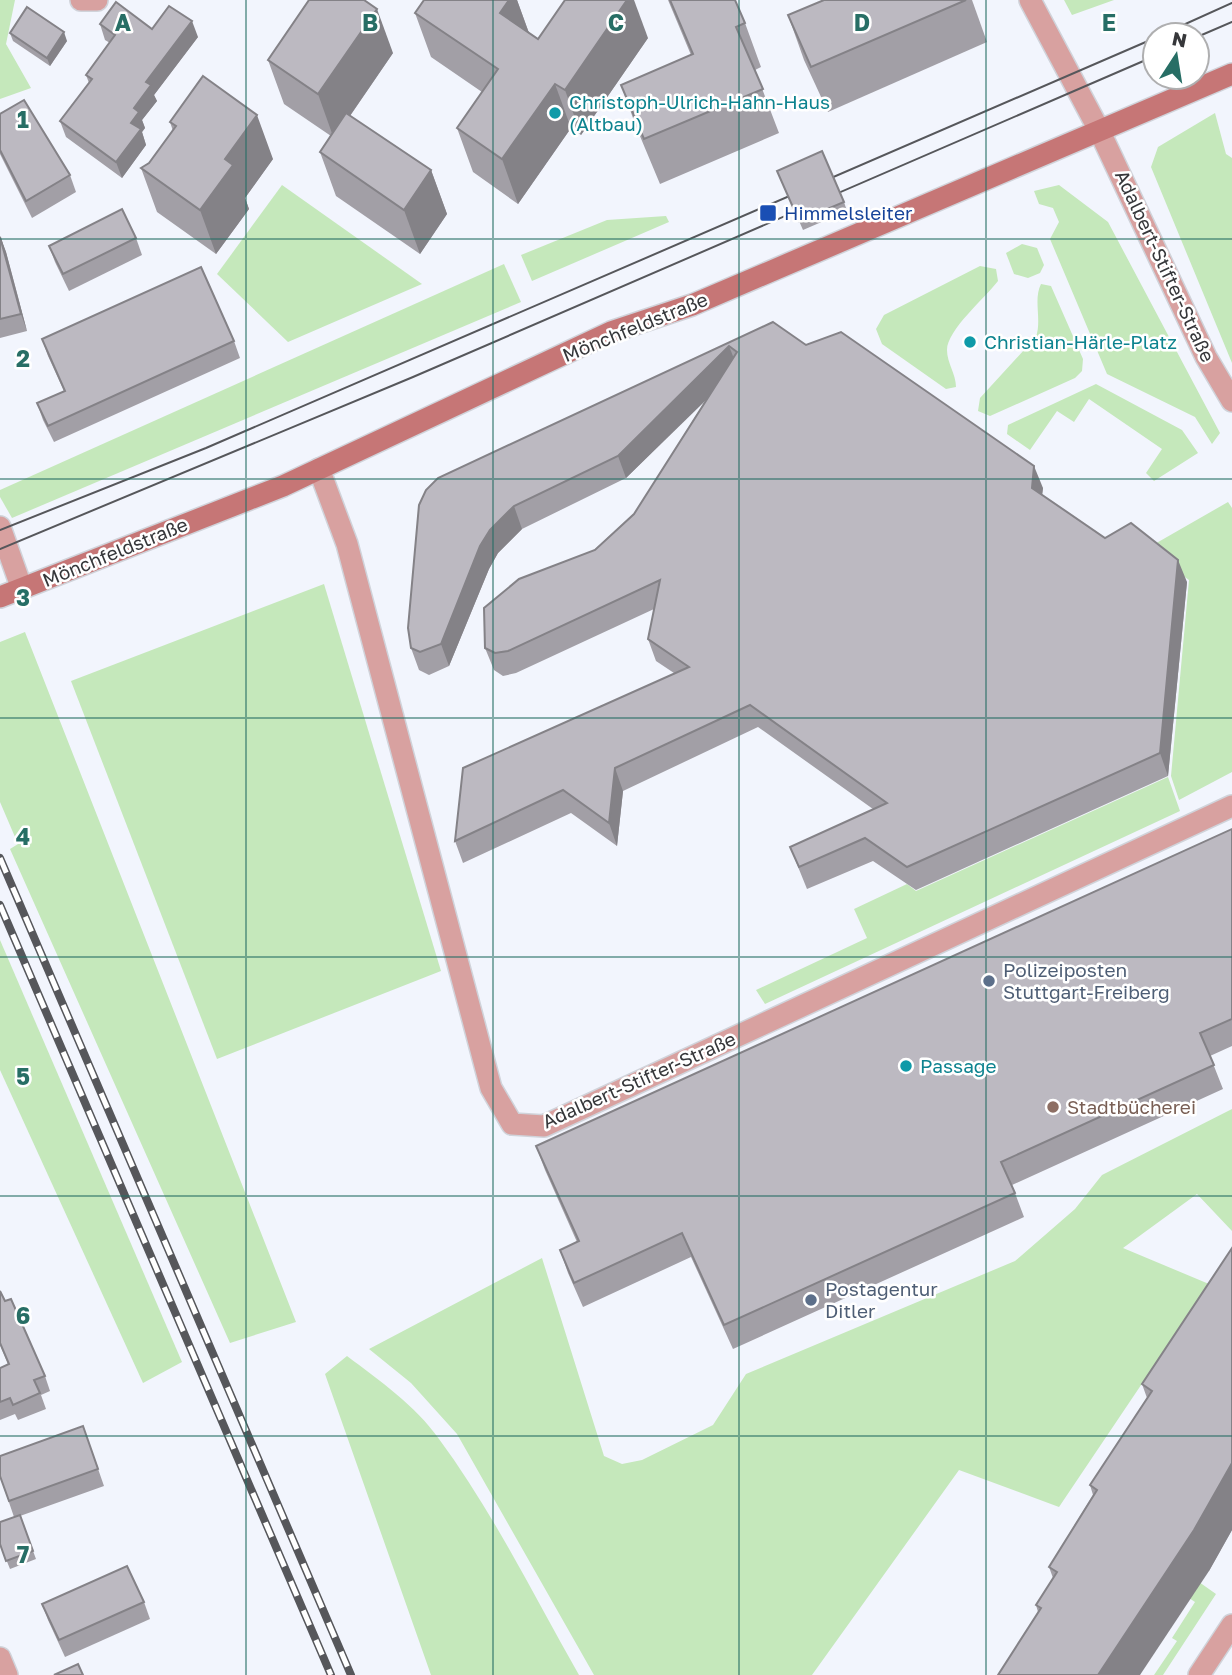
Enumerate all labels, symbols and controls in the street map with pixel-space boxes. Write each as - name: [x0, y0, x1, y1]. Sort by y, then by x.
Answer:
- text: A: [115, 8, 132, 36]
- text: B: [362, 8, 378, 36]
- text: C: [608, 8, 624, 36]
- text: D: [854, 8, 870, 36]
- text: E: [1102, 8, 1116, 36]
- north arrow: [1141, 21, 1211, 91]
- text: N: [1170, 26, 1189, 52]
- place label: Christoph-Ulrich-Hahn-Haus (Altbau): [569, 90, 830, 135]
- text: 1: [17, 105, 29, 133]
- marker: Christoph-Ulrich-Hahn-Haus (Altbau): [547, 105, 563, 121]
- street label: Adalbert-Stifter-Straße: [1111, 166, 1220, 365]
- place label: Himmelsleiter: [784, 201, 913, 224]
- marker: Himmelsleiter: [758, 203, 778, 223]
- street label: Mönchfeldstraße: [559, 287, 711, 366]
- place label: Christian-Härle-Platz: [984, 330, 1177, 353]
- marker: Christian-Härle-Platz: [962, 334, 978, 350]
- text: 2: [16, 344, 30, 372]
- street label: Mönchfeldstraße: [39, 512, 191, 591]
- text: 3: [16, 583, 30, 611]
- text: 4: [16, 822, 30, 850]
- place label: Polizeiposten Stuttgart-Freiberg: [1003, 958, 1170, 1003]
- marker: Polizeiposten Stuttgart-Freiberg: [981, 973, 997, 989]
- street label: Adalbert-Stifter-Straße: [539, 1027, 739, 1133]
- place label: Passage: [920, 1054, 997, 1077]
- marker: Passage: [898, 1058, 914, 1074]
- text: 5: [16, 1062, 30, 1090]
- place label: Stadtbücherei: [1067, 1095, 1196, 1118]
- marker: Stadtbücherei: [1045, 1099, 1061, 1115]
- place label: Postagentur Ditler: [825, 1277, 938, 1322]
- marker: Postagentur Ditler: [803, 1292, 819, 1308]
- text: 6: [16, 1301, 30, 1329]
- text: 7: [17, 1540, 29, 1568]

